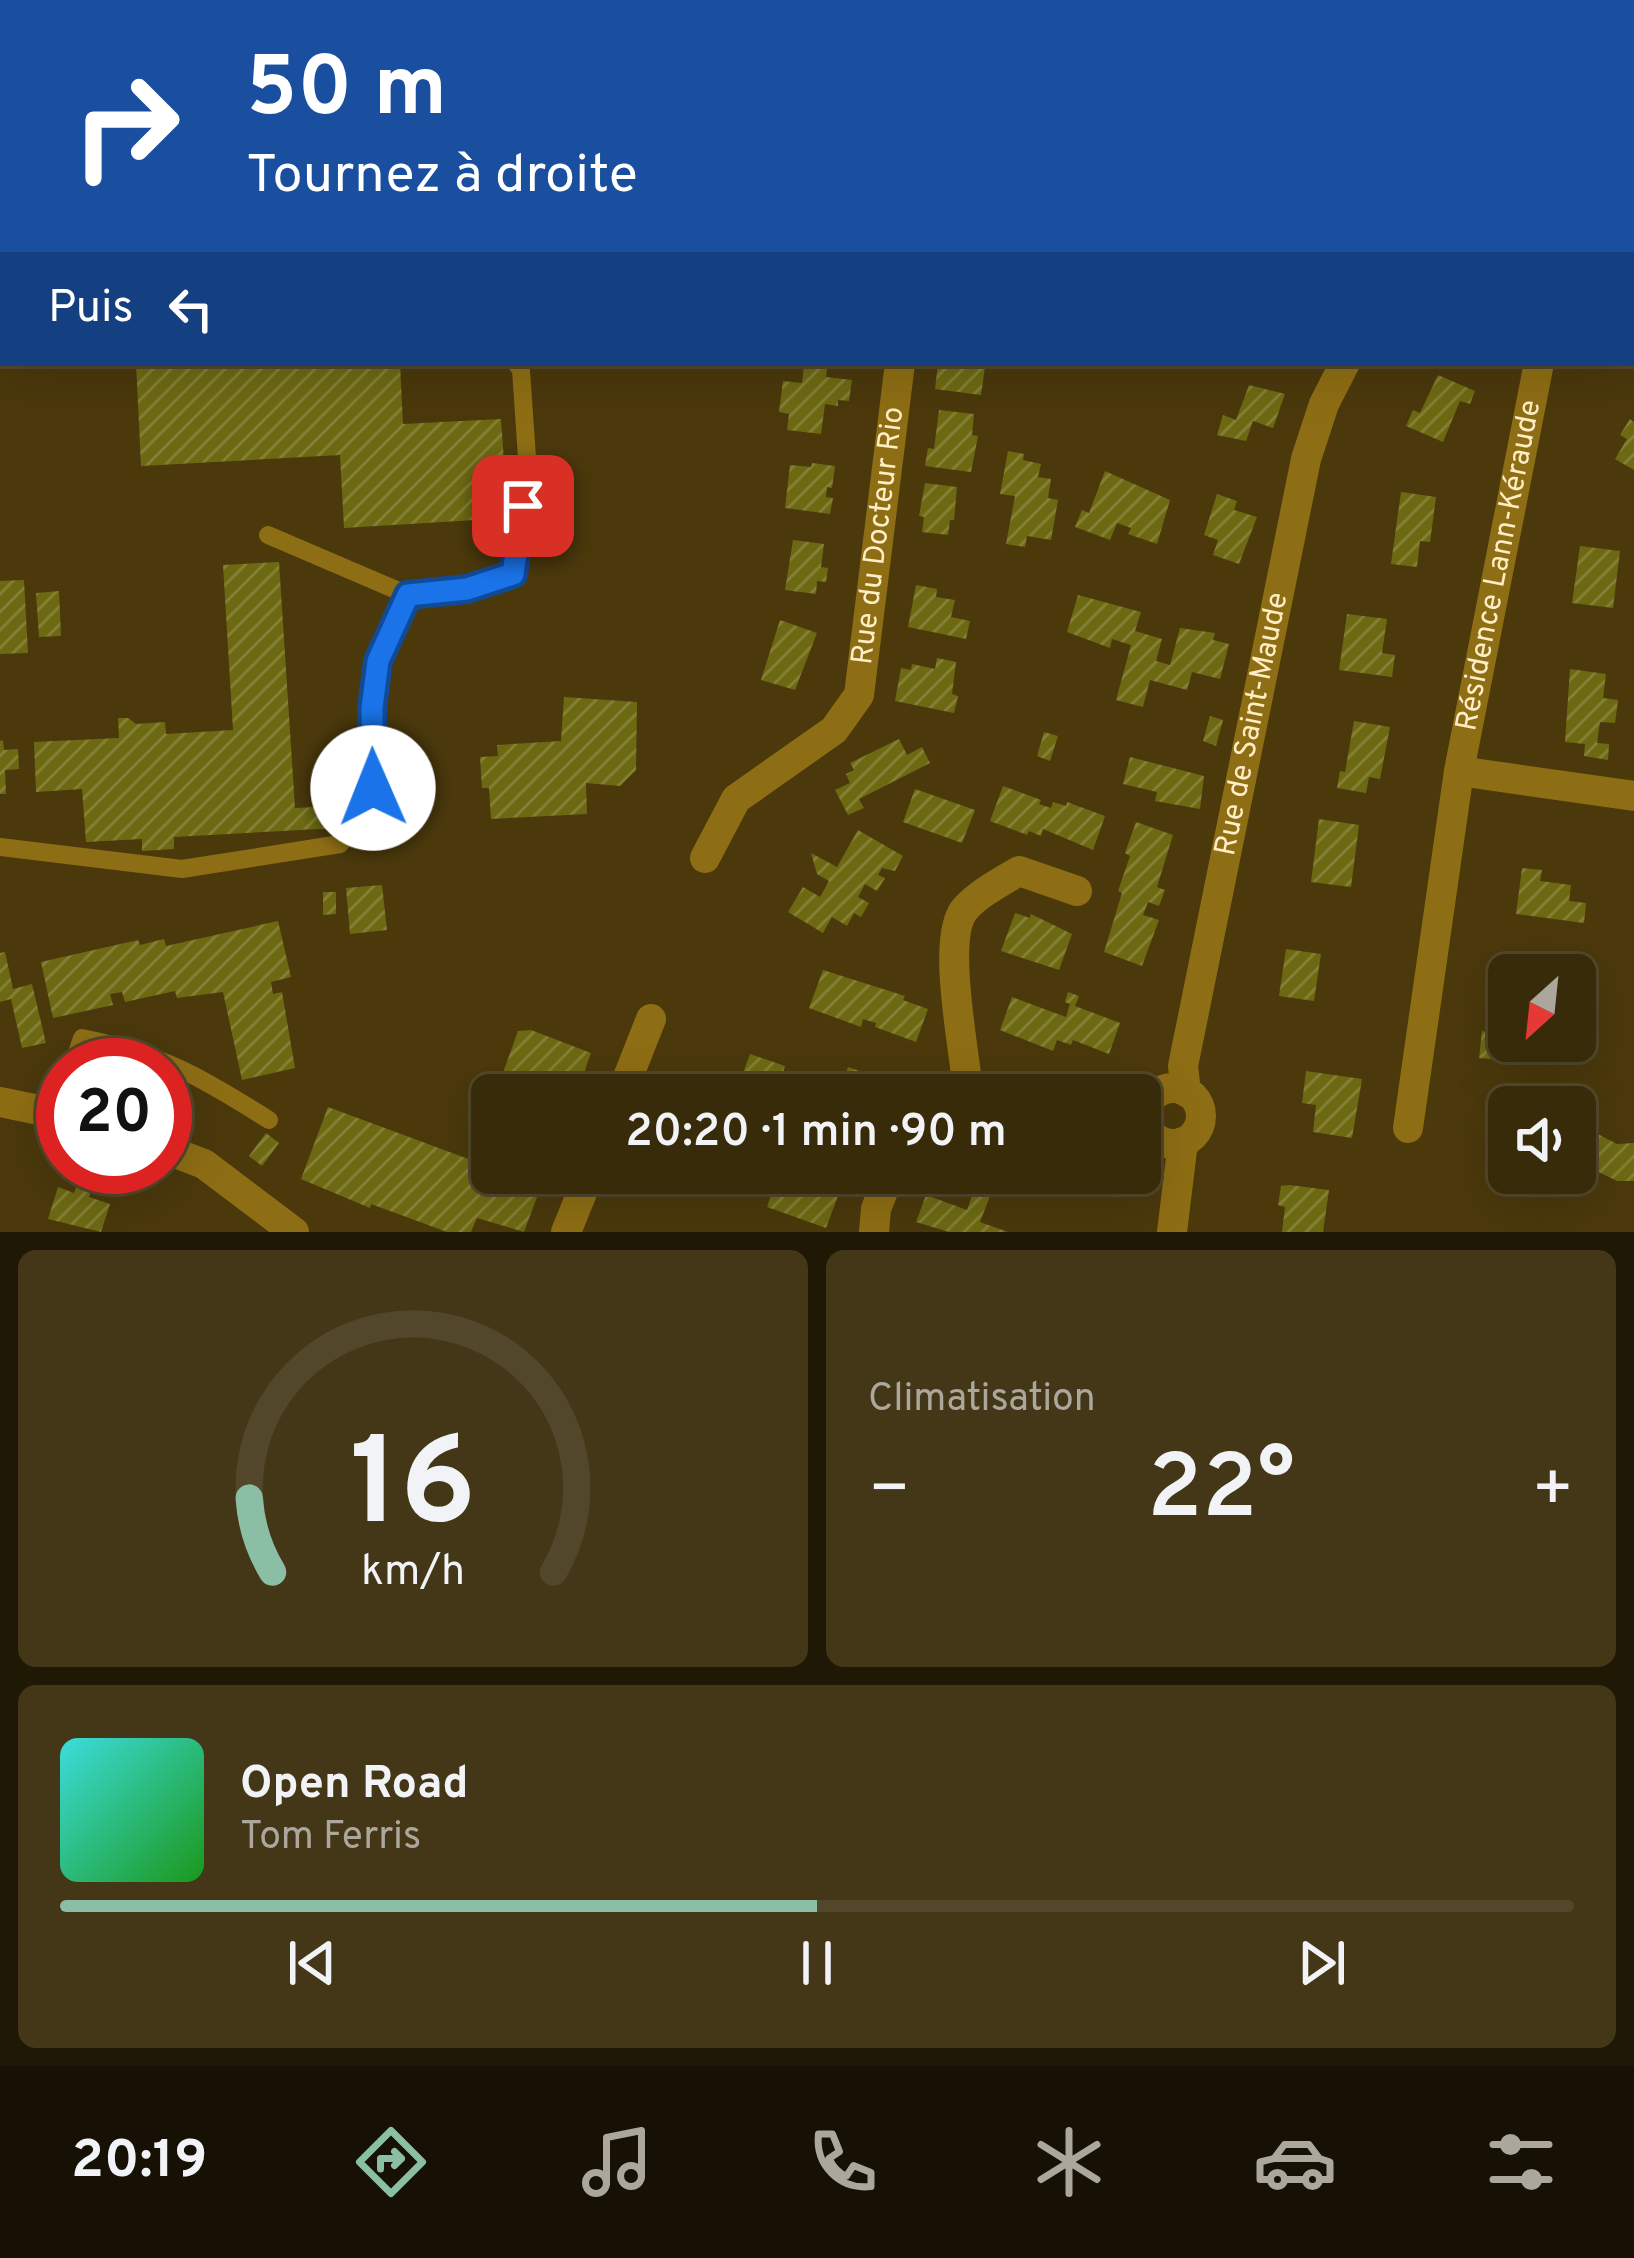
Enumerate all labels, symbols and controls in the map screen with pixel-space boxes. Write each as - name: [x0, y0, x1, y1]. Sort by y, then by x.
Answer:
- text: 50 m: [246, 39, 447, 145]
- icon: right: [48, 48, 204, 204]
- text: Tournez à droite: [246, 143, 638, 212]
- icon: left: [158, 276, 224, 342]
- text: Puis: [48, 281, 134, 338]
- street label: Résidence Lann-Kéraude: [1449, 397, 1550, 734]
- street label: Rue du Docteur Rio: [844, 405, 913, 667]
- pin: [472, 455, 574, 557]
- icon: arrive: [490, 473, 556, 539]
- street label: Rue de Saint-Maude: [1208, 589, 1297, 859]
- position arrow: [310, 725, 436, 851]
- north arrow: [1488, 954, 1596, 1062]
- map controls: [1488, 954, 1596, 1194]
- speed limit sign: 20: [36, 1038, 192, 1194]
- button: sound: [1488, 1086, 1596, 1194]
- text: 20:20 · 1 min · 90 m: [625, 1105, 1007, 1162]
- text: Climatisation: [868, 1376, 1096, 1425]
- text: 16: [350, 1411, 476, 1569]
- text: 22°: [1147, 1436, 1295, 1549]
- text: −: [868, 1451, 911, 1534]
- text: +: [1531, 1451, 1574, 1534]
- text: km/h: [361, 1545, 465, 1599]
- text: Open Road: [240, 1757, 468, 1814]
- text: Tom Ferris: [240, 1814, 421, 1863]
- icon: previous: [279, 1930, 345, 1996]
- icon: pause: [784, 1930, 850, 1996]
- icon: next: [1289, 1930, 1355, 1996]
- icon: directions: [349, 2120, 433, 2204]
- icon: music: [575, 2120, 659, 2204]
- icon: phone: [801, 2120, 885, 2204]
- icon: climate: [1027, 2120, 1111, 2204]
- icon: car: [1253, 2120, 1337, 2204]
- icon: filters: [1479, 2120, 1563, 2204]
- text: 20:19: [71, 2128, 207, 2197]

